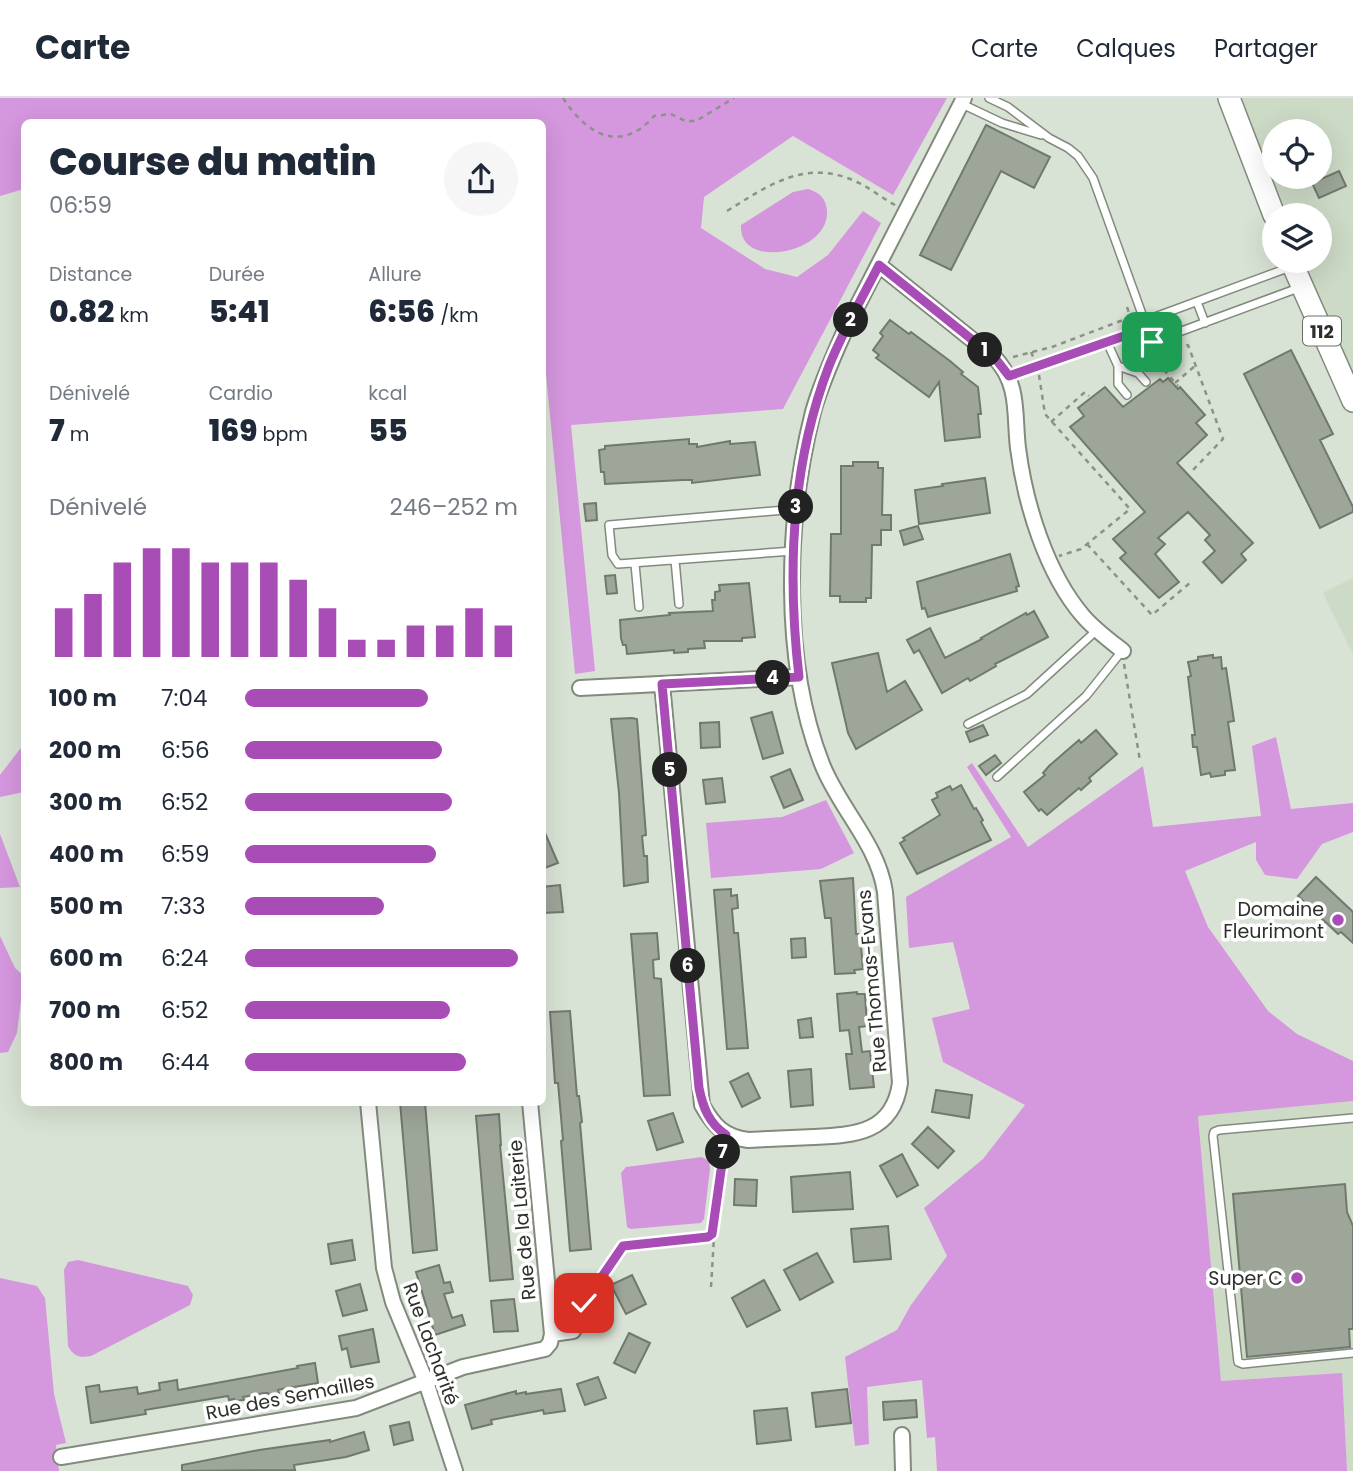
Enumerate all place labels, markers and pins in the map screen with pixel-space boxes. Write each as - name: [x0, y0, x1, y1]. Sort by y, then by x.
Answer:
- pin: 2: [834, 302, 868, 338]
- pin: [1122, 312, 1182, 372]
- pin: 1: [968, 332, 1002, 368]
- pin: 3: [778, 490, 814, 524]
- pin: 4: [756, 660, 790, 696]
- pin: 5: [652, 752, 688, 788]
- place label: Domaine Fleurimont: [1223, 896, 1324, 945]
- marker: Domaine Fleurimont: [1330, 912, 1346, 928]
- pin: 6: [670, 948, 706, 984]
- pin: 7: [706, 1134, 740, 1170]
- place label: Super C: [1208, 1265, 1283, 1292]
- marker: Super C: [1289, 1270, 1305, 1286]
- pin: [554, 1273, 614, 1333]

